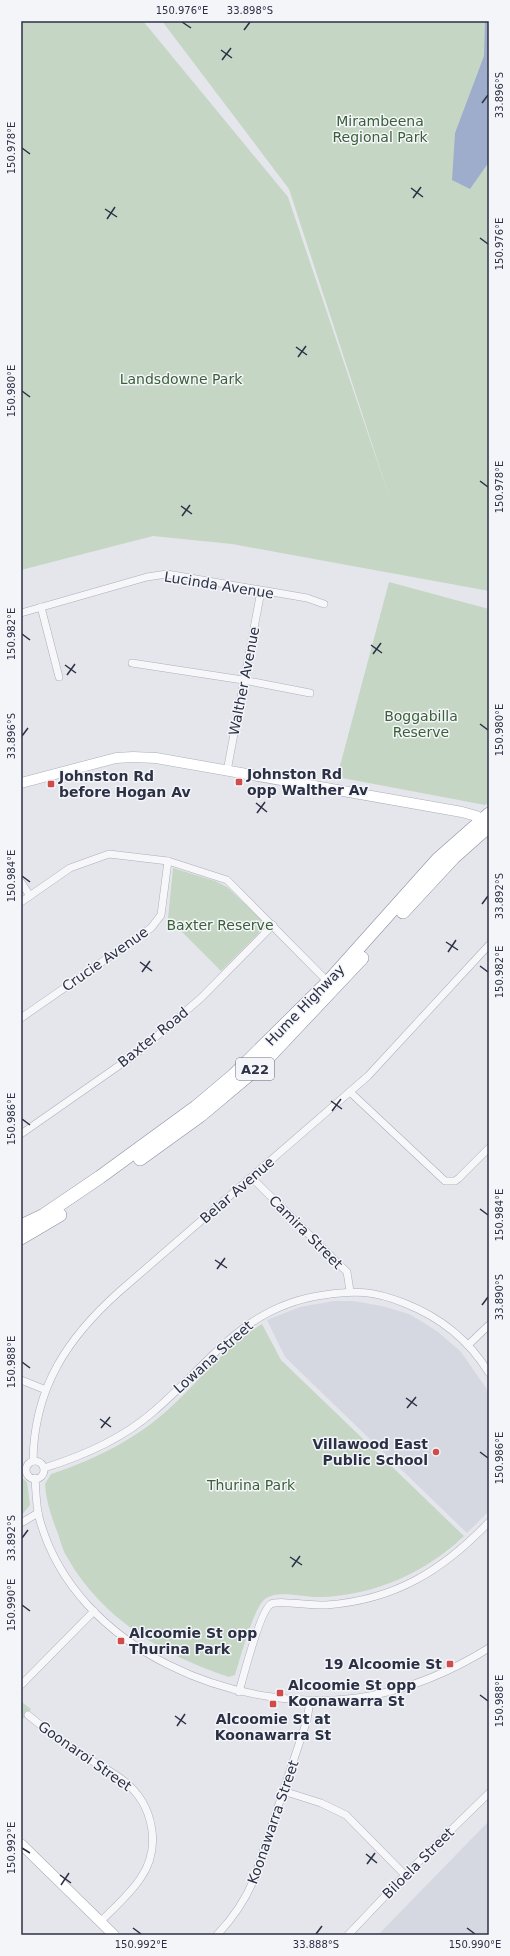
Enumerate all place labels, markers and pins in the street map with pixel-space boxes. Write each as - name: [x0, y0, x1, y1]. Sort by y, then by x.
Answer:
- place label: Johnston Rd opp Walther Av: [246, 766, 368, 798]
- place label: Johnston Rd before Hogan Av: [58, 768, 191, 800]
- marker: Johnston Rd opp Walther Av: [234, 777, 244, 787]
- marker: Johnston Rd before Hogan Av: [46, 779, 56, 789]
- place label: Villawood East Public School: [312, 1436, 428, 1468]
- marker: Villawood East Public School: [431, 1447, 441, 1457]
- place label: Alcoomie St opp Thurina Park: [129, 1625, 257, 1657]
- marker: Alcoomie St opp Thurina Park: [116, 1636, 126, 1646]
- place label: 19 Alcoomie St: [324, 1656, 442, 1672]
- marker: 19 Alcoomie St: [445, 1659, 455, 1669]
- place label: Alcoomie St opp Koonawarra St: [288, 1677, 416, 1709]
- marker: Alcoomie St opp Koonawarra St: [275, 1688, 285, 1698]
- marker: Alcoomie St at Koonawarra St: [268, 1699, 278, 1709]
- place label: Alcoomie St at Koonawarra St: [215, 1711, 332, 1743]

